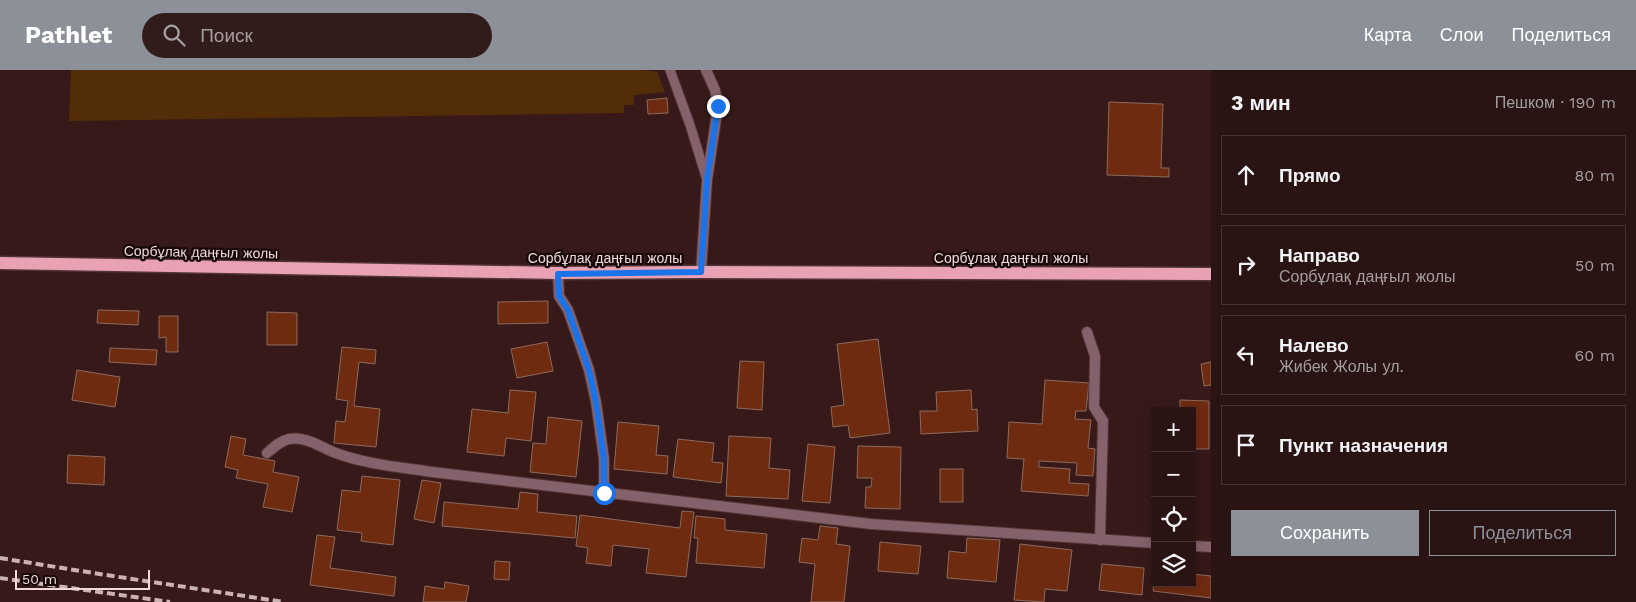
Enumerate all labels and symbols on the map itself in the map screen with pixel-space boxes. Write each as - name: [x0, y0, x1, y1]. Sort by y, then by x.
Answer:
- route end: [707, 95, 730, 118]
- street label: Сорбұлақ даңғыл жолы: [124, 243, 278, 261]
- street label: Сорбұлақ даңғыл жолы: [528, 250, 682, 266]
- street label: Сорбұлақ даңғыл жолы: [934, 250, 1088, 266]
- route start: [593, 482, 616, 505]
- scale bar: [15, 567, 150, 590]

